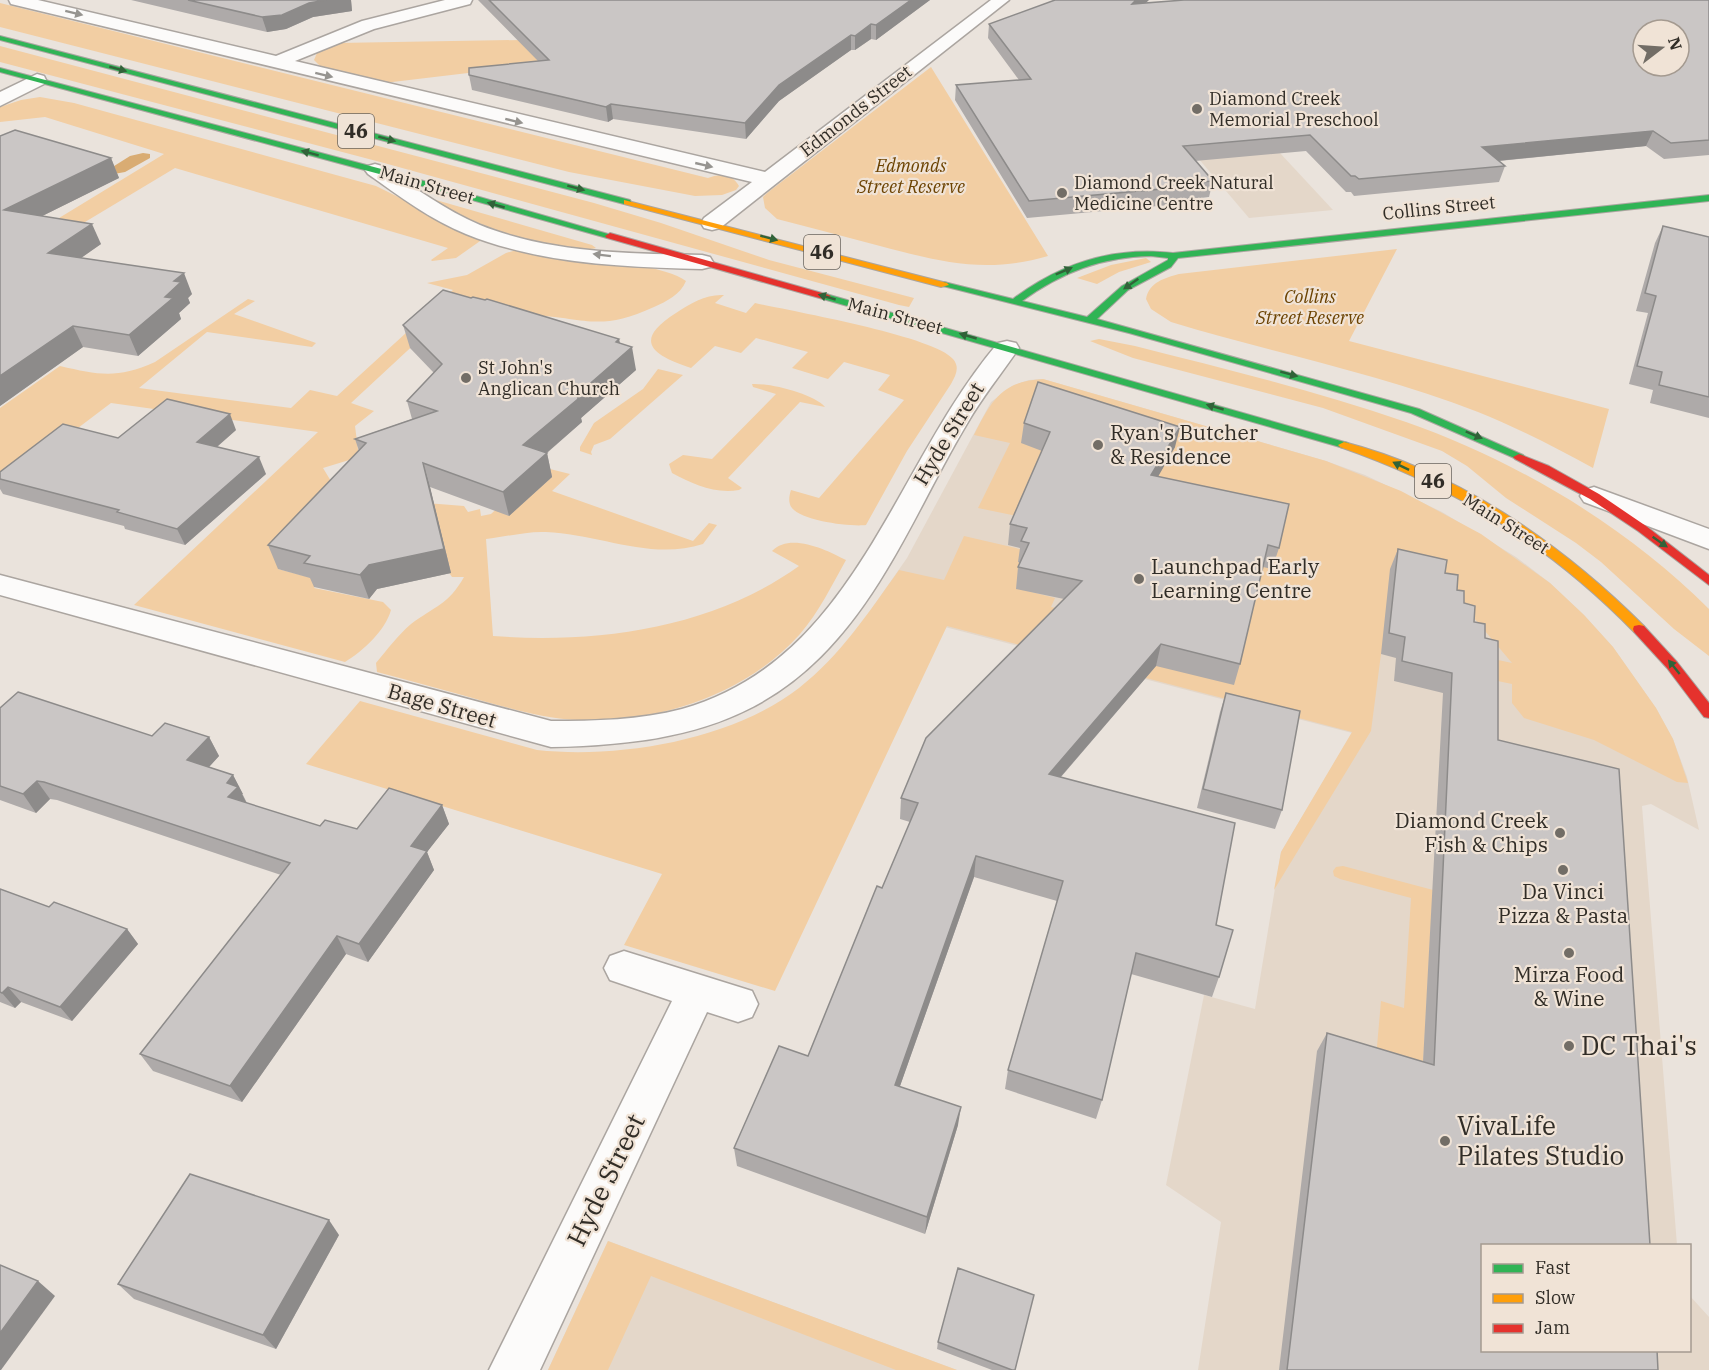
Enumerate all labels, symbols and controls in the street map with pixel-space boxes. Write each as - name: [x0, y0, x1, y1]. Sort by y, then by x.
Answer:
- one-way arrow: [65, 9, 83, 19]
- north arrow: [1631, 18, 1691, 78]
- text: N: [1664, 35, 1687, 53]
- street label: Edmonds Street: [795, 60, 916, 161]
- one-way arrow: [108, 64, 127, 74]
- one-way arrow: [315, 70, 334, 80]
- place label: Diamond Creek Memorial Preschool: [1209, 87, 1379, 131]
- marker: Diamond Creek Memorial Preschool: [1190, 102, 1204, 116]
- road number: 46: [338, 114, 374, 148]
- one-way arrow: [505, 116, 523, 126]
- one-way arrow: [379, 135, 397, 144]
- one-way arrow: [301, 147, 319, 157]
- park label: Edmonds Street Reserve: [856, 154, 965, 198]
- street label: Main Street: [377, 160, 477, 209]
- one-way arrow: [695, 160, 713, 170]
- place label: Diamond Creek Natural Medicine Centre: [1074, 171, 1274, 215]
- one-way arrow: [567, 184, 585, 193]
- marker: Diamond Creek Natural Medicine Centre: [1055, 186, 1069, 200]
- street label: Collins Street: [1381, 190, 1496, 225]
- one-way arrow: [487, 199, 506, 209]
- one-way arrow: [760, 234, 778, 244]
- road number: 46: [804, 235, 840, 269]
- one-way arrow: [592, 251, 611, 260]
- one-way arrow: [1055, 266, 1073, 276]
- one-way arrow: [1123, 278, 1139, 290]
- park label: Collins Street Reserve: [1255, 285, 1364, 329]
- one-way arrow: [818, 292, 836, 302]
- street label: Main Street: [845, 292, 945, 339]
- one-way arrow: [959, 331, 977, 341]
- place label: St John's Anglican Church: [478, 356, 620, 400]
- one-way arrow: [1280, 370, 1298, 379]
- marker: St John's Anglican Church: [459, 371, 473, 385]
- street label: Hyde Street: [906, 377, 990, 490]
- one-way arrow: [1206, 402, 1224, 411]
- place label: Ryan's Butcher & Residence: [1110, 418, 1259, 470]
- one-way arrow: [1465, 430, 1483, 440]
- marker: Ryan's Butcher & Residence: [1091, 438, 1105, 452]
- one-way arrow: [1393, 461, 1410, 470]
- road number: 46: [1415, 464, 1451, 498]
- street label: Main Street: [1459, 488, 1554, 559]
- one-way arrow: [1652, 536, 1668, 548]
- place label: Launchpad Early Learning Centre: [1151, 552, 1320, 604]
- marker: Launchpad Early Learning Centre: [1132, 572, 1146, 586]
- one-way arrow: [1667, 659, 1680, 675]
- street label: Bage Street: [385, 676, 500, 734]
- place label: Diamond Creek Fish & Chips: [1395, 806, 1549, 858]
- marker: Diamond Creek Fish & Chips: [1553, 826, 1567, 840]
- marker: Da Vinci Pizza & Pasta: [1556, 863, 1570, 877]
- place label: Da Vinci Pizza & Pasta: [1498, 877, 1628, 929]
- marker: Mirza Food & Wine: [1562, 946, 1576, 960]
- place label: Mirza Food & Wine: [1514, 960, 1624, 1012]
- place label: DC Thai's: [1581, 1028, 1697, 1062]
- marker: DC Thai's: [1562, 1039, 1576, 1053]
- street label: Hyde Street: [558, 1108, 652, 1251]
- place label: VivaLife Pilates Studio: [1457, 1108, 1624, 1172]
- marker: VivaLife Pilates Studio: [1438, 1134, 1452, 1148]
- legend: [1481, 1244, 1691, 1352]
- text: Fast: [1535, 1256, 1570, 1279]
- text: Slow: [1535, 1286, 1575, 1309]
- text: Jam: [1535, 1316, 1570, 1339]

